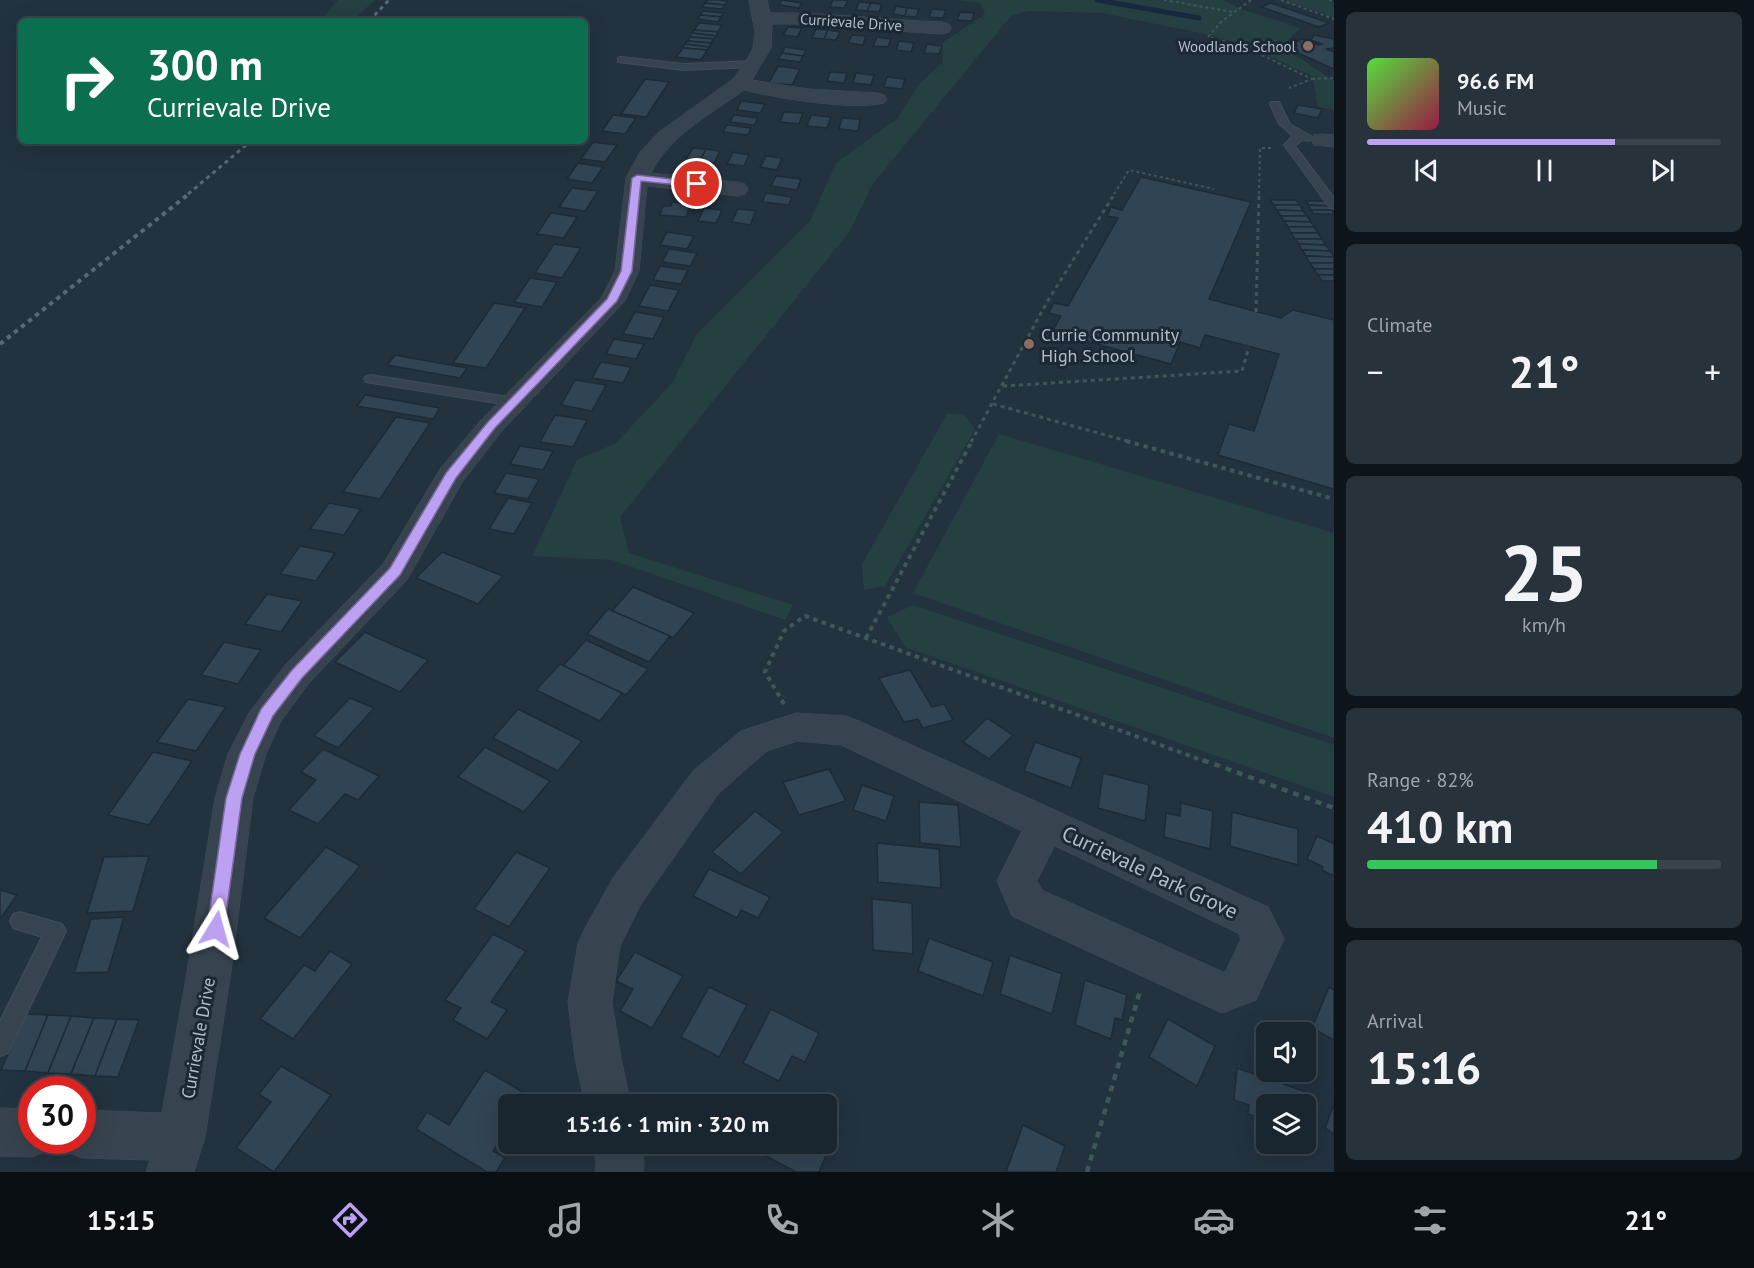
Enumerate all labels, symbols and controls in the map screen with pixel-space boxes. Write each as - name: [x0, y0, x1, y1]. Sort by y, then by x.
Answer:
- street label: Currievale Drive: [799, 9, 903, 35]
- text: 300 m: [147, 37, 263, 92]
- place label: Woodlands School: [1178, 37, 1297, 56]
- marker: Woodlands School: [1301, 39, 1315, 53]
- icon: right: [48, 42, 126, 120]
- text: 96.6 FM: [1457, 67, 1534, 95]
- text: Currievale Drive: [147, 90, 331, 124]
- text: Music: [1457, 95, 1506, 121]
- icon: previous: [1410, 154, 1443, 187]
- icon: pause: [1528, 154, 1561, 187]
- icon: next: [1646, 154, 1679, 187]
- pin: [671, 158, 722, 209]
- icon: arrive: [680, 167, 713, 200]
- text: Climate: [1367, 312, 1433, 338]
- place label: Currie Community High School: [1041, 323, 1180, 367]
- marker: Currie Community High School: [1022, 337, 1036, 351]
- text: 21°: [1509, 342, 1579, 400]
- text: −: [1367, 350, 1384, 393]
- text: +: [1704, 350, 1721, 393]
- text: 25: [1500, 522, 1588, 623]
- text: km/h: [1522, 612, 1566, 638]
- text: Range · 82%: [1367, 767, 1474, 793]
- text: 410 km: [1367, 797, 1513, 855]
- street label: Currievale Park Grove: [1058, 819, 1242, 925]
- position arrow: [184, 897, 248, 961]
- street label: Currievale Drive: [176, 976, 220, 1100]
- text: Arrival: [1367, 1008, 1423, 1034]
- map controls: [1256, 1022, 1316, 1154]
- button: sound: [1256, 1022, 1316, 1082]
- text: 15:16: [1367, 1038, 1481, 1096]
- speed limit sign: 30: [18, 1076, 96, 1154]
- button: layers: [1256, 1094, 1316, 1154]
- text: 15:16 · 1 min · 320 m: [566, 1110, 769, 1138]
- icon: directions: [329, 1199, 371, 1241]
- icon: music: [545, 1199, 587, 1241]
- icon: phone: [761, 1199, 803, 1241]
- icon: climate: [977, 1199, 1019, 1241]
- icon: car: [1193, 1199, 1235, 1241]
- icon: filters: [1409, 1199, 1451, 1241]
- text: 15:15: [87, 1203, 155, 1237]
- text: 21°: [1625, 1203, 1667, 1237]

